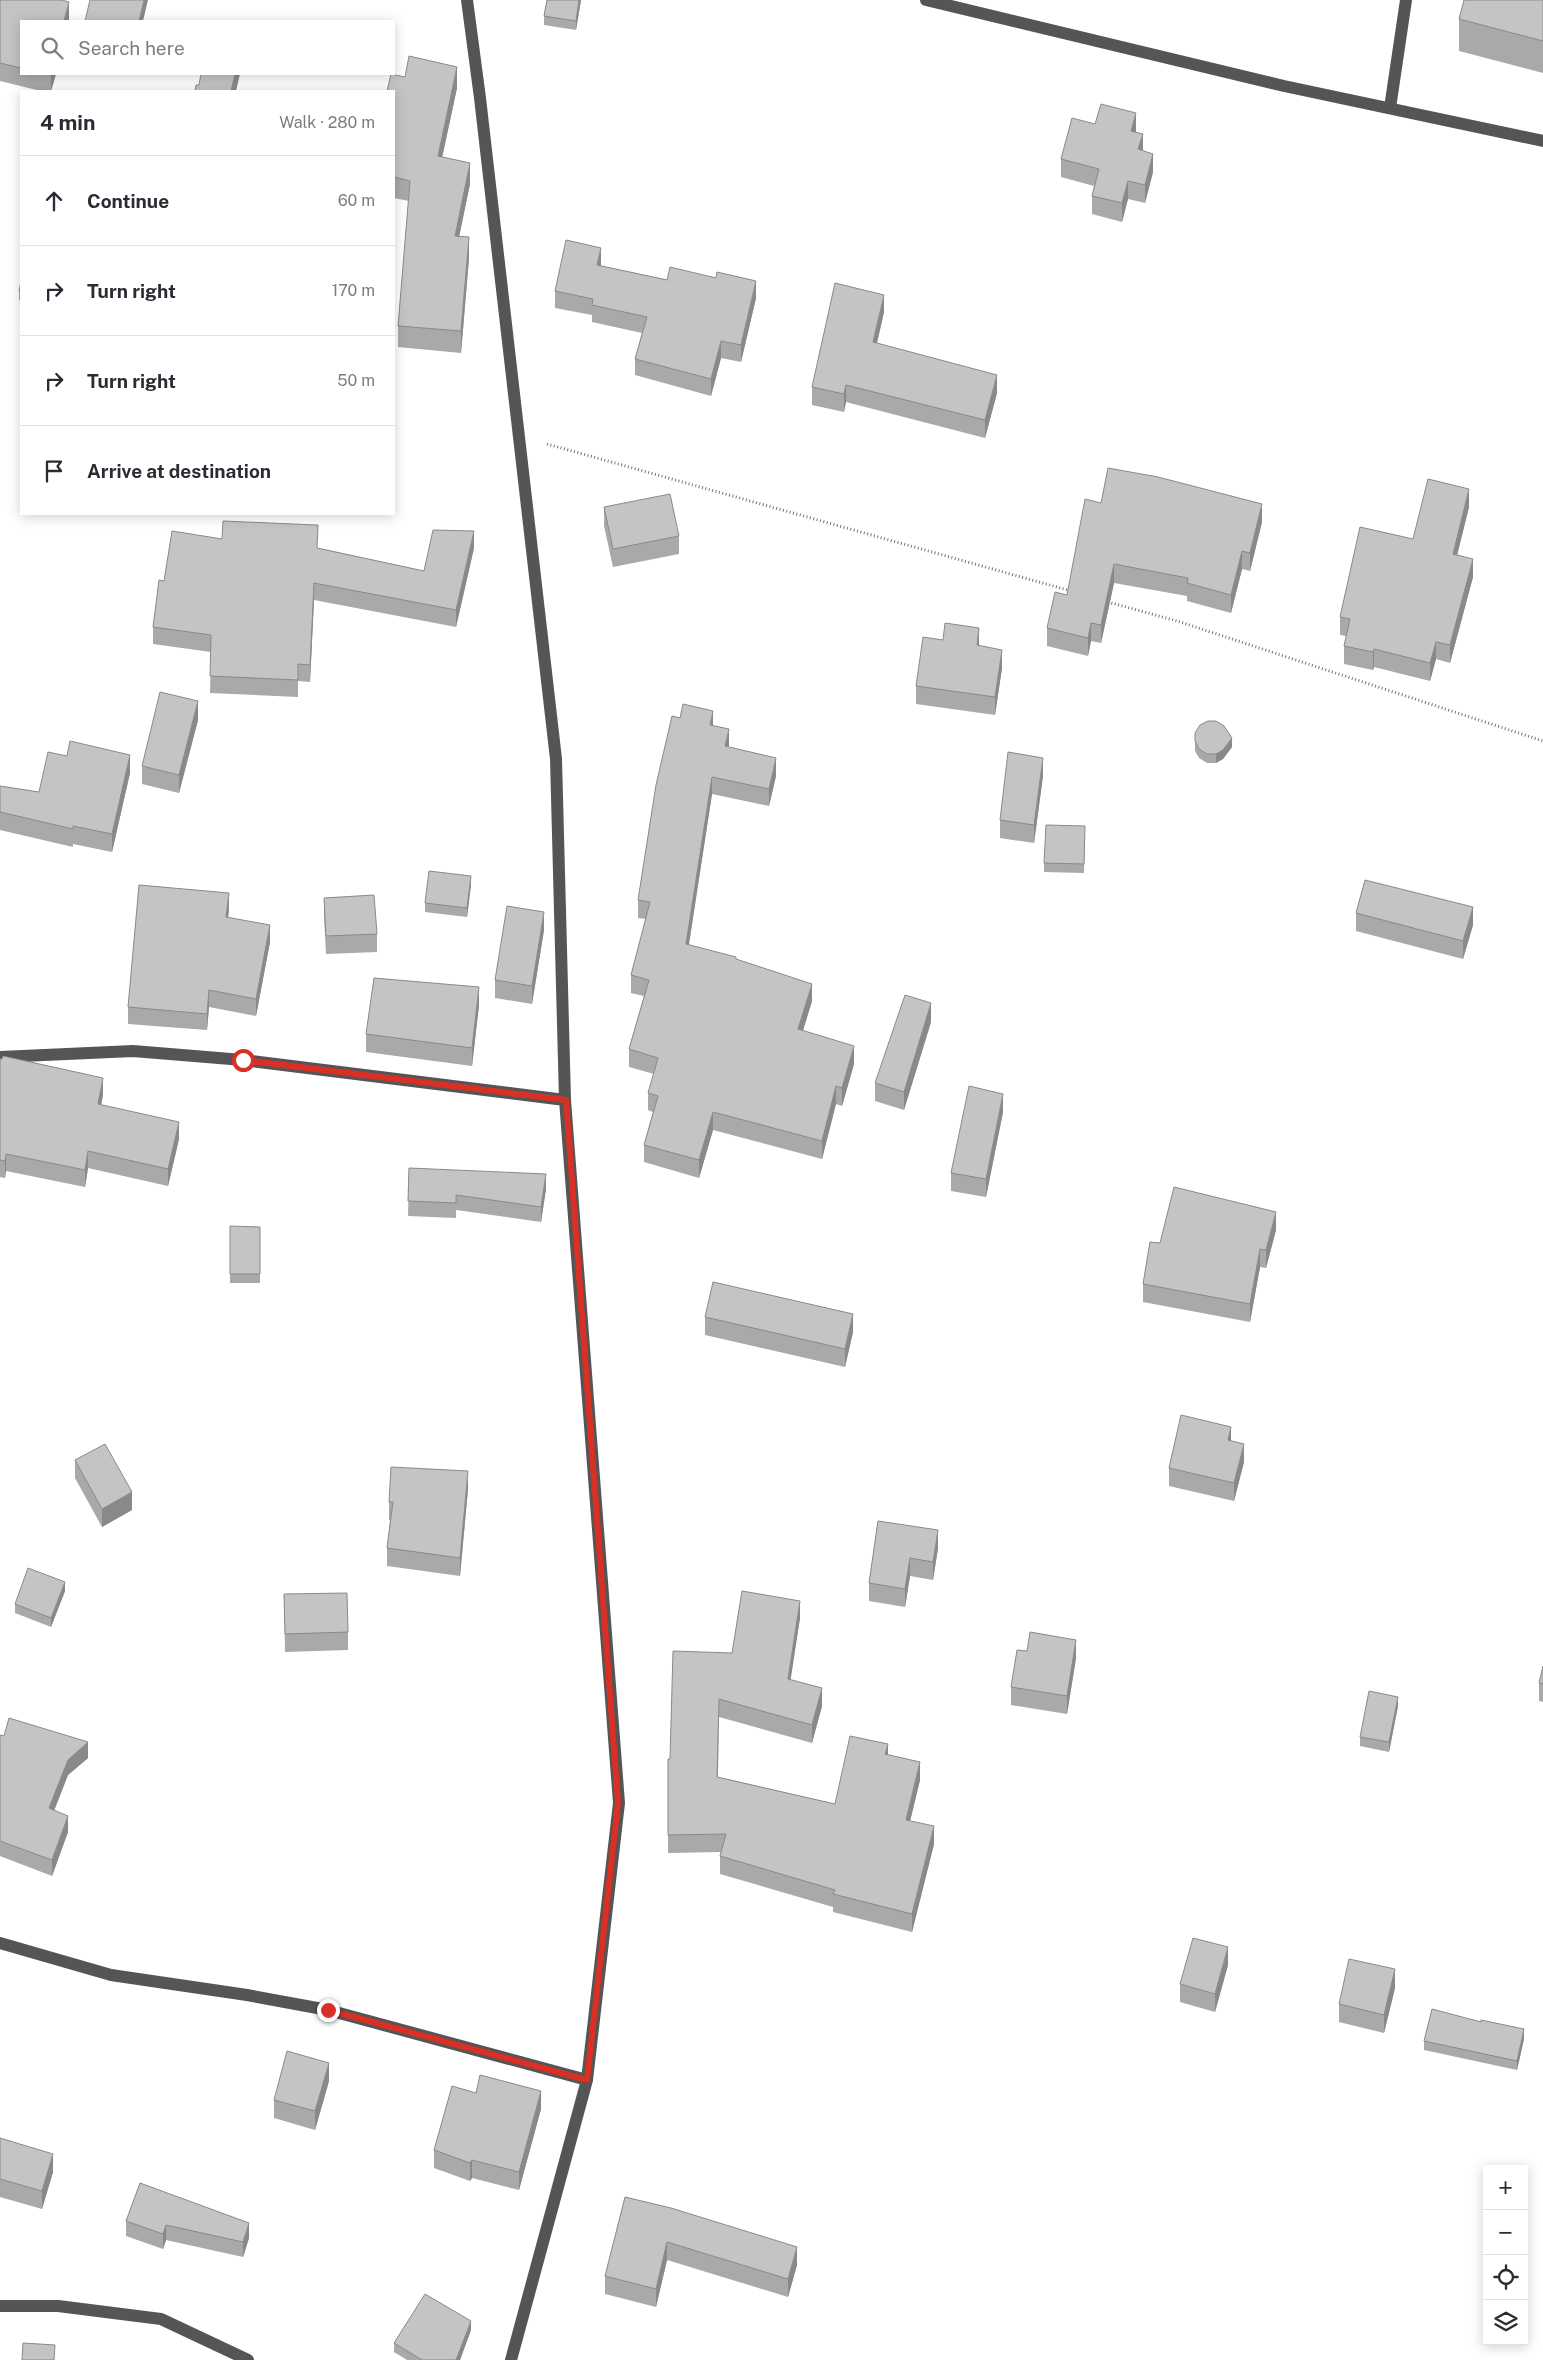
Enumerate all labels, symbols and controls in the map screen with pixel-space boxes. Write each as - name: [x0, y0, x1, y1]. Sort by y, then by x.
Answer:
- search box: [20, 20, 395, 75]
- icon: search: [38, 34, 66, 62]
- text: Search here: [78, 37, 185, 59]
- text: 4 min: [40, 110, 95, 135]
- text: Walk · 280 m: [279, 113, 375, 132]
- icon: ahead: [40, 187, 68, 215]
- text: Continue: [87, 190, 169, 212]
- text: 60 m: [338, 191, 375, 210]
- icon: right: [40, 277, 68, 305]
- text: Turn right: [87, 280, 176, 302]
- text: 170 m: [332, 281, 375, 300]
- icon: right: [40, 367, 68, 395]
- text: Turn right: [87, 370, 176, 392]
- text: 50 m: [337, 371, 375, 390]
- icon: arrive: [40, 457, 68, 485]
- text: Arrive at destination: [87, 460, 271, 482]
- route start: [232, 1049, 255, 1072]
- route end: [317, 1999, 340, 2022]
- map controls: [1483, 2165, 1528, 2345]
- button: +: [1483, 2165, 1528, 2210]
- button: −: [1483, 2210, 1528, 2255]
- button: locate: [1483, 2255, 1528, 2300]
- button: layers: [1483, 2300, 1528, 2345]

